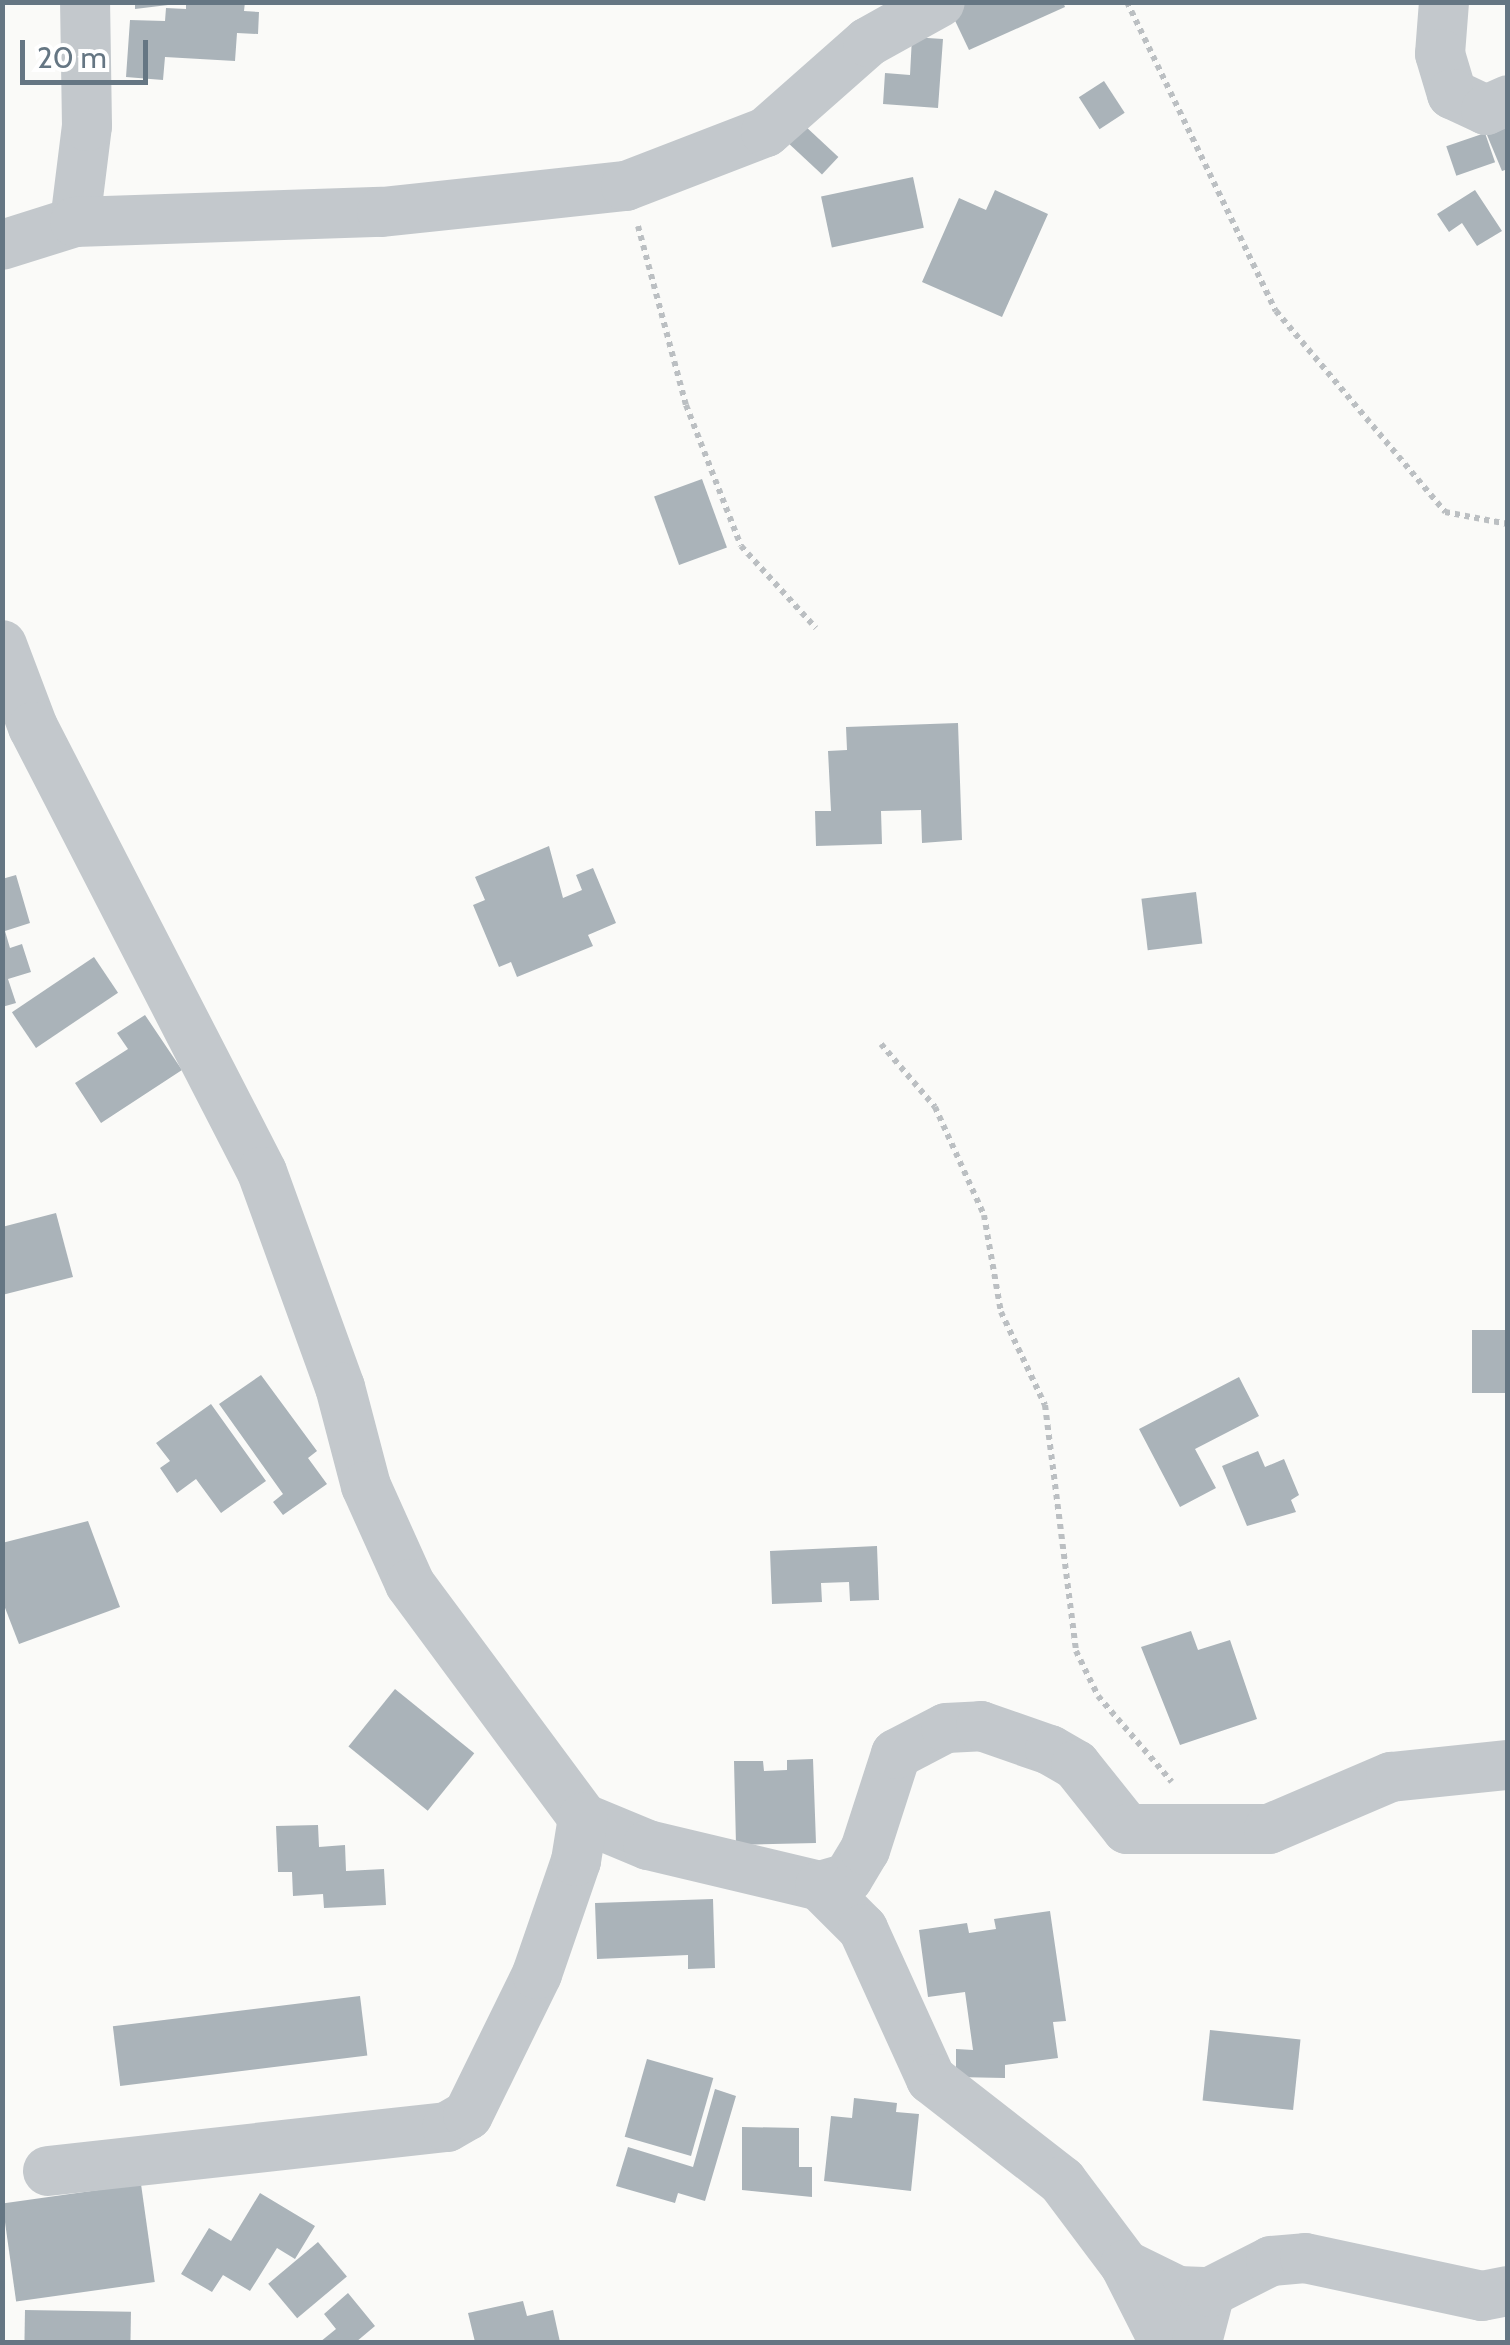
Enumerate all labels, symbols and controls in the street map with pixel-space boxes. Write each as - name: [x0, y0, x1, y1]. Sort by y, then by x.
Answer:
- scale bar: [25, 20, 152, 82]
- text: 20 m: [37, 39, 107, 76]

